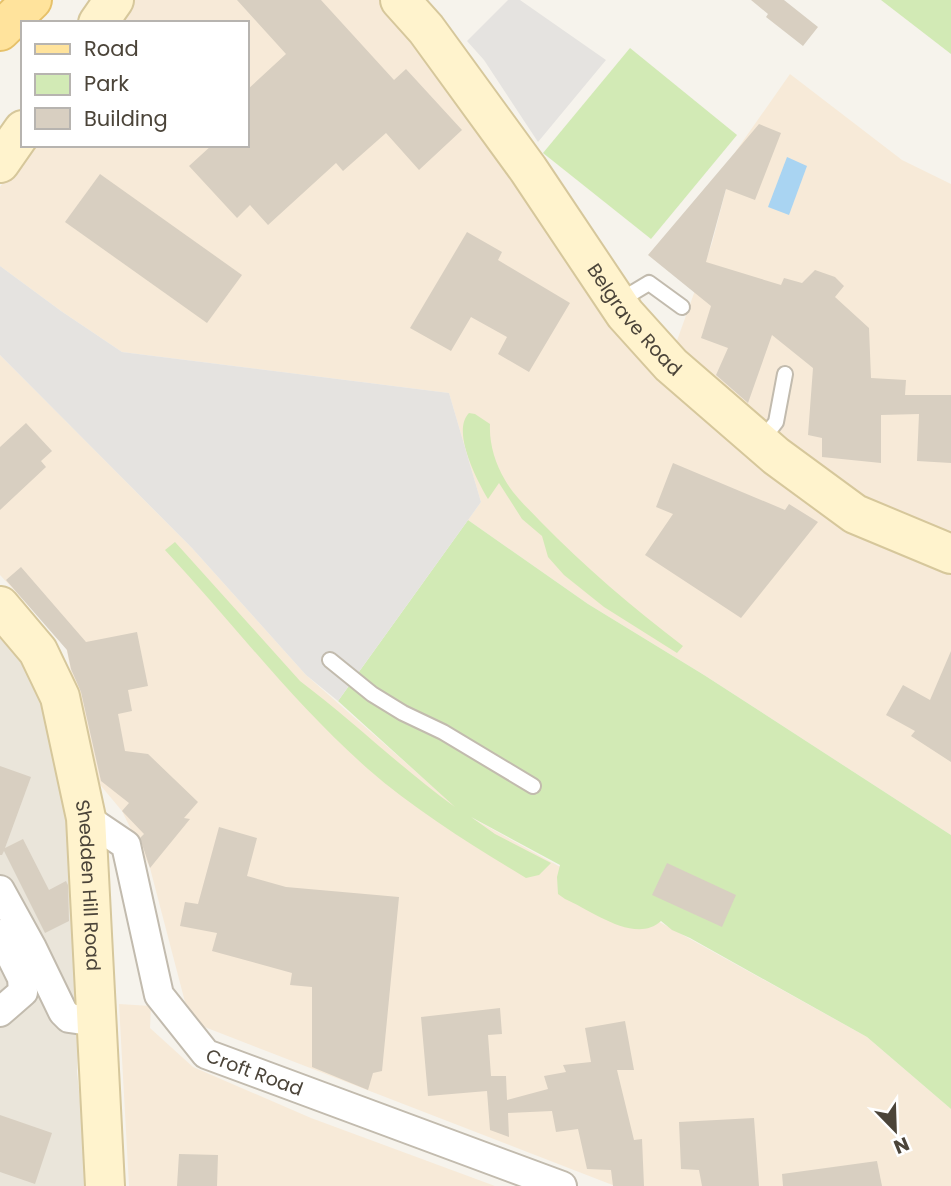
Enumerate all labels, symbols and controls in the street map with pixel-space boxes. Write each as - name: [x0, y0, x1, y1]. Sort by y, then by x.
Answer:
- legend: [21, 21, 248, 147]
- text: Road: [84, 34, 139, 63]
- text: Park: [84, 69, 129, 98]
- text: Building: [84, 104, 168, 133]
- street label: Belgrave Road: [581, 258, 688, 383]
- street label: Shedden Hill Road: [68, 797, 107, 972]
- street label: Croft Road: [202, 1042, 307, 1103]
- north arrow: [860, 1095, 930, 1165]
- text: N: [890, 1130, 913, 1160]

